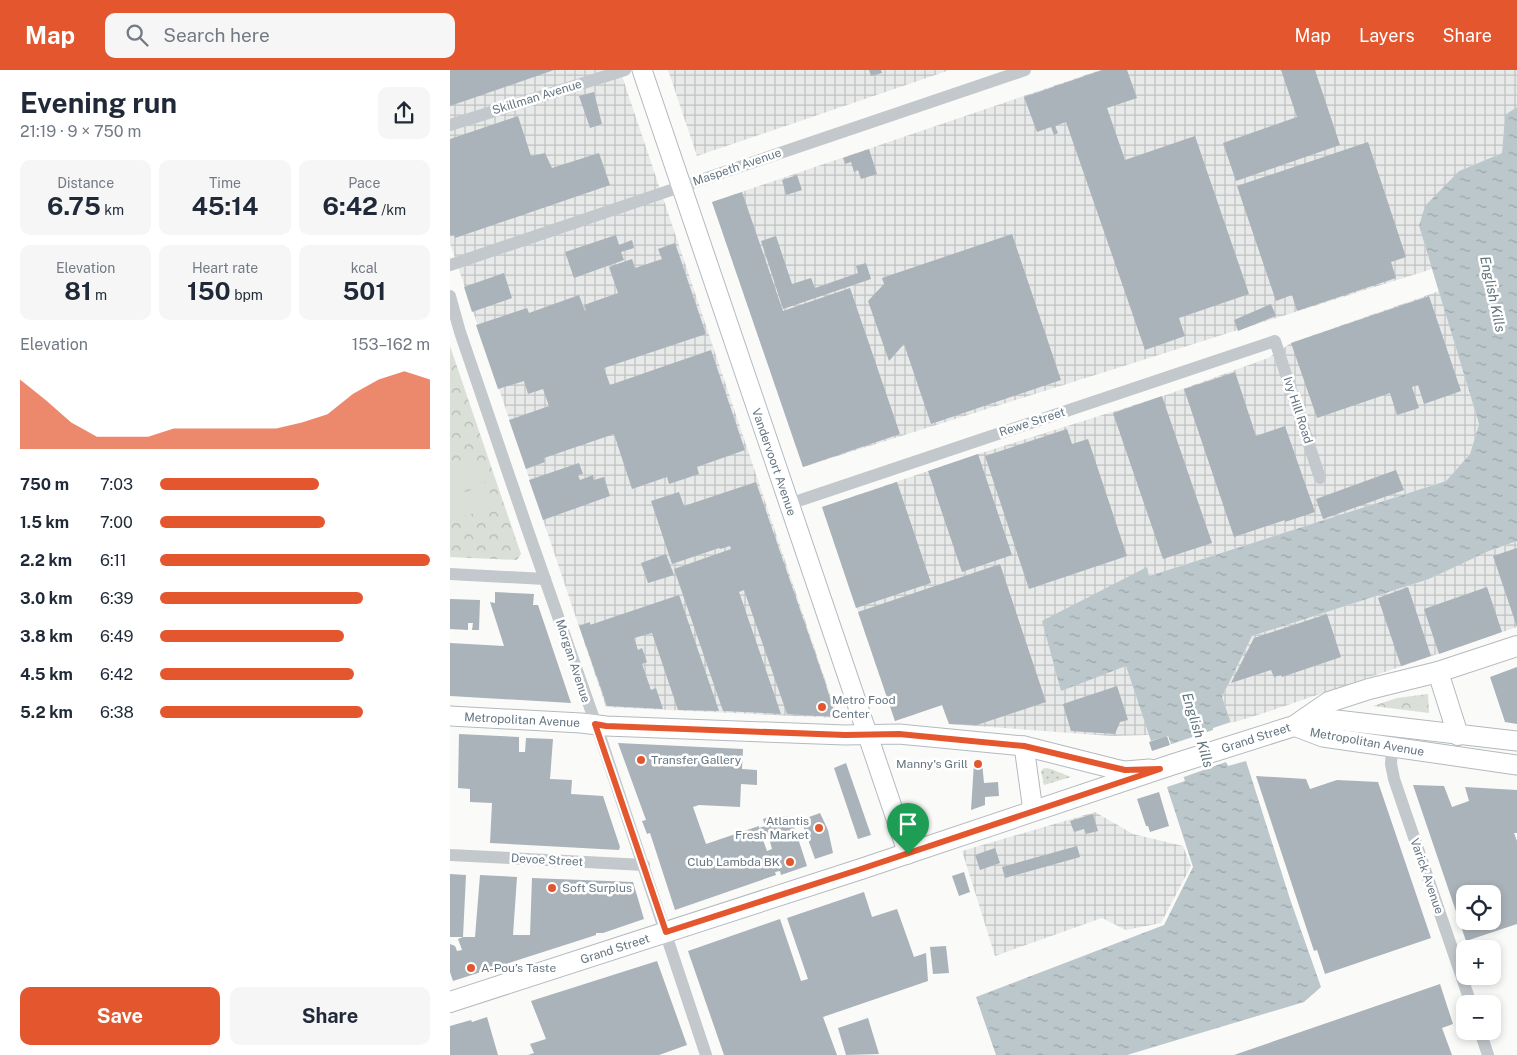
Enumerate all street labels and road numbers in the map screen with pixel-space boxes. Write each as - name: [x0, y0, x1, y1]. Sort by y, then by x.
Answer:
- street label: Skillman Avenue: [491, 77, 584, 117]
- street label: Maspeth Avenue: [691, 145, 783, 189]
- street label: Ivy Hill Road: [1281, 375, 1315, 445]
- street label: Rewe Street: [997, 405, 1067, 439]
- street label: Vandervoort Avenue: [749, 406, 799, 518]
- street label: Morgan Avenue: [553, 618, 593, 705]
- street label: Metropolitan Avenue: [464, 710, 580, 730]
- street label: Grand Street: [1220, 720, 1293, 756]
- street label: Metropolitan Avenue: [1309, 725, 1425, 759]
- street label: Varick Avenue: [1407, 836, 1447, 916]
- street label: Devoe Street: [510, 851, 584, 869]
- street label: Grand Street: [579, 931, 652, 967]

